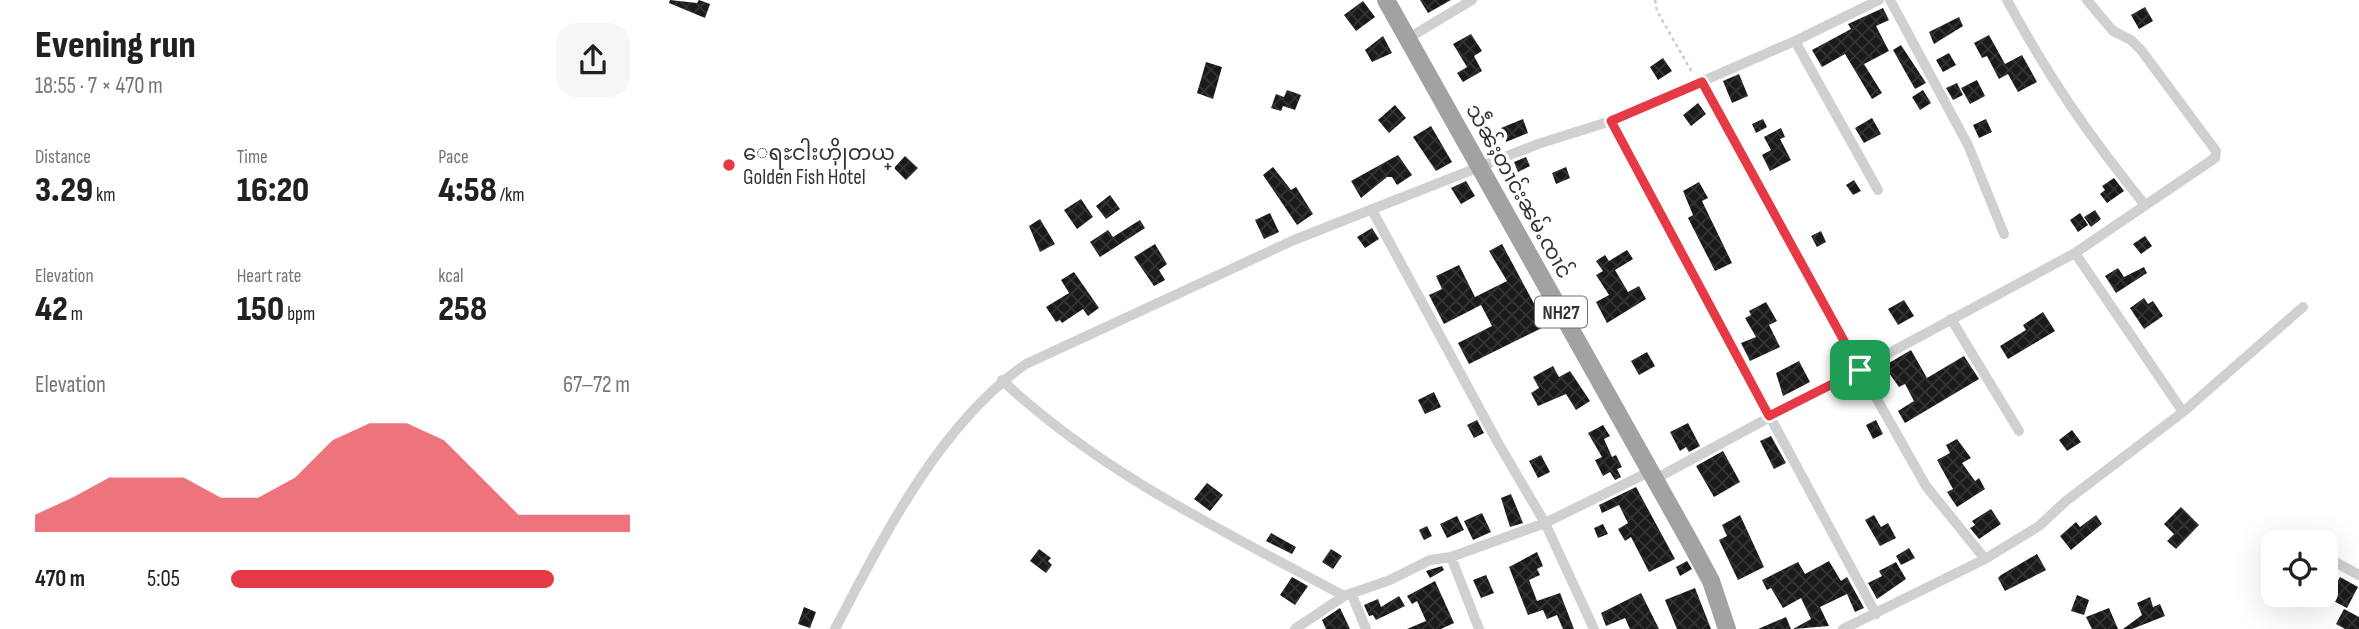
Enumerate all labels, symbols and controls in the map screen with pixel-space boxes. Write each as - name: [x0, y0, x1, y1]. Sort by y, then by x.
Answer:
- text: Evening run: [35, 23, 196, 68]
- button: share: [556, 23, 630, 97]
- text: 18:55 · 7 × 470 m: [35, 72, 163, 100]
- street label: သဵၼ်ႈတၢင်းၼမ်ႉၸၢင်: [1460, 98, 1580, 283]
- place label: ေရႊငါးဟိုုတယ္ Golden Fish Hotel: [743, 137, 895, 190]
- text: Distance: [35, 146, 91, 169]
- text: Time: [237, 146, 268, 169]
- text: Pace: [438, 146, 469, 169]
- marker: ေရႊငါးဟိုုတယ္ Golden Fish Hotel: [721, 157, 737, 173]
- text: 3.29: [35, 169, 93, 212]
- text: 16:20: [237, 169, 309, 212]
- text: 4:58: [438, 169, 497, 212]
- text: km: [93, 184, 116, 207]
- text: /km: [497, 184, 525, 207]
- text: Elevation: [35, 265, 94, 288]
- text: Heart rate: [237, 265, 302, 288]
- text: kcal: [438, 265, 463, 288]
- text: 42: [35, 288, 68, 331]
- text: 150: [237, 288, 284, 331]
- text: 258: [438, 288, 487, 331]
- road number: NH27: [1535, 296, 1587, 328]
- text: m: [68, 303, 83, 326]
- text: bpm: [284, 303, 315, 326]
- pin: [1830, 340, 1890, 400]
- icon: arrive: [1841, 351, 1879, 389]
- text: Elevation: [35, 371, 106, 399]
- text: 67–72 m: [563, 371, 630, 399]
- map controls: [2261, 530, 2338, 607]
- button: locate: [2261, 530, 2338, 607]
- text: 470 m: [35, 565, 85, 593]
- text: 5:05: [147, 565, 180, 593]

